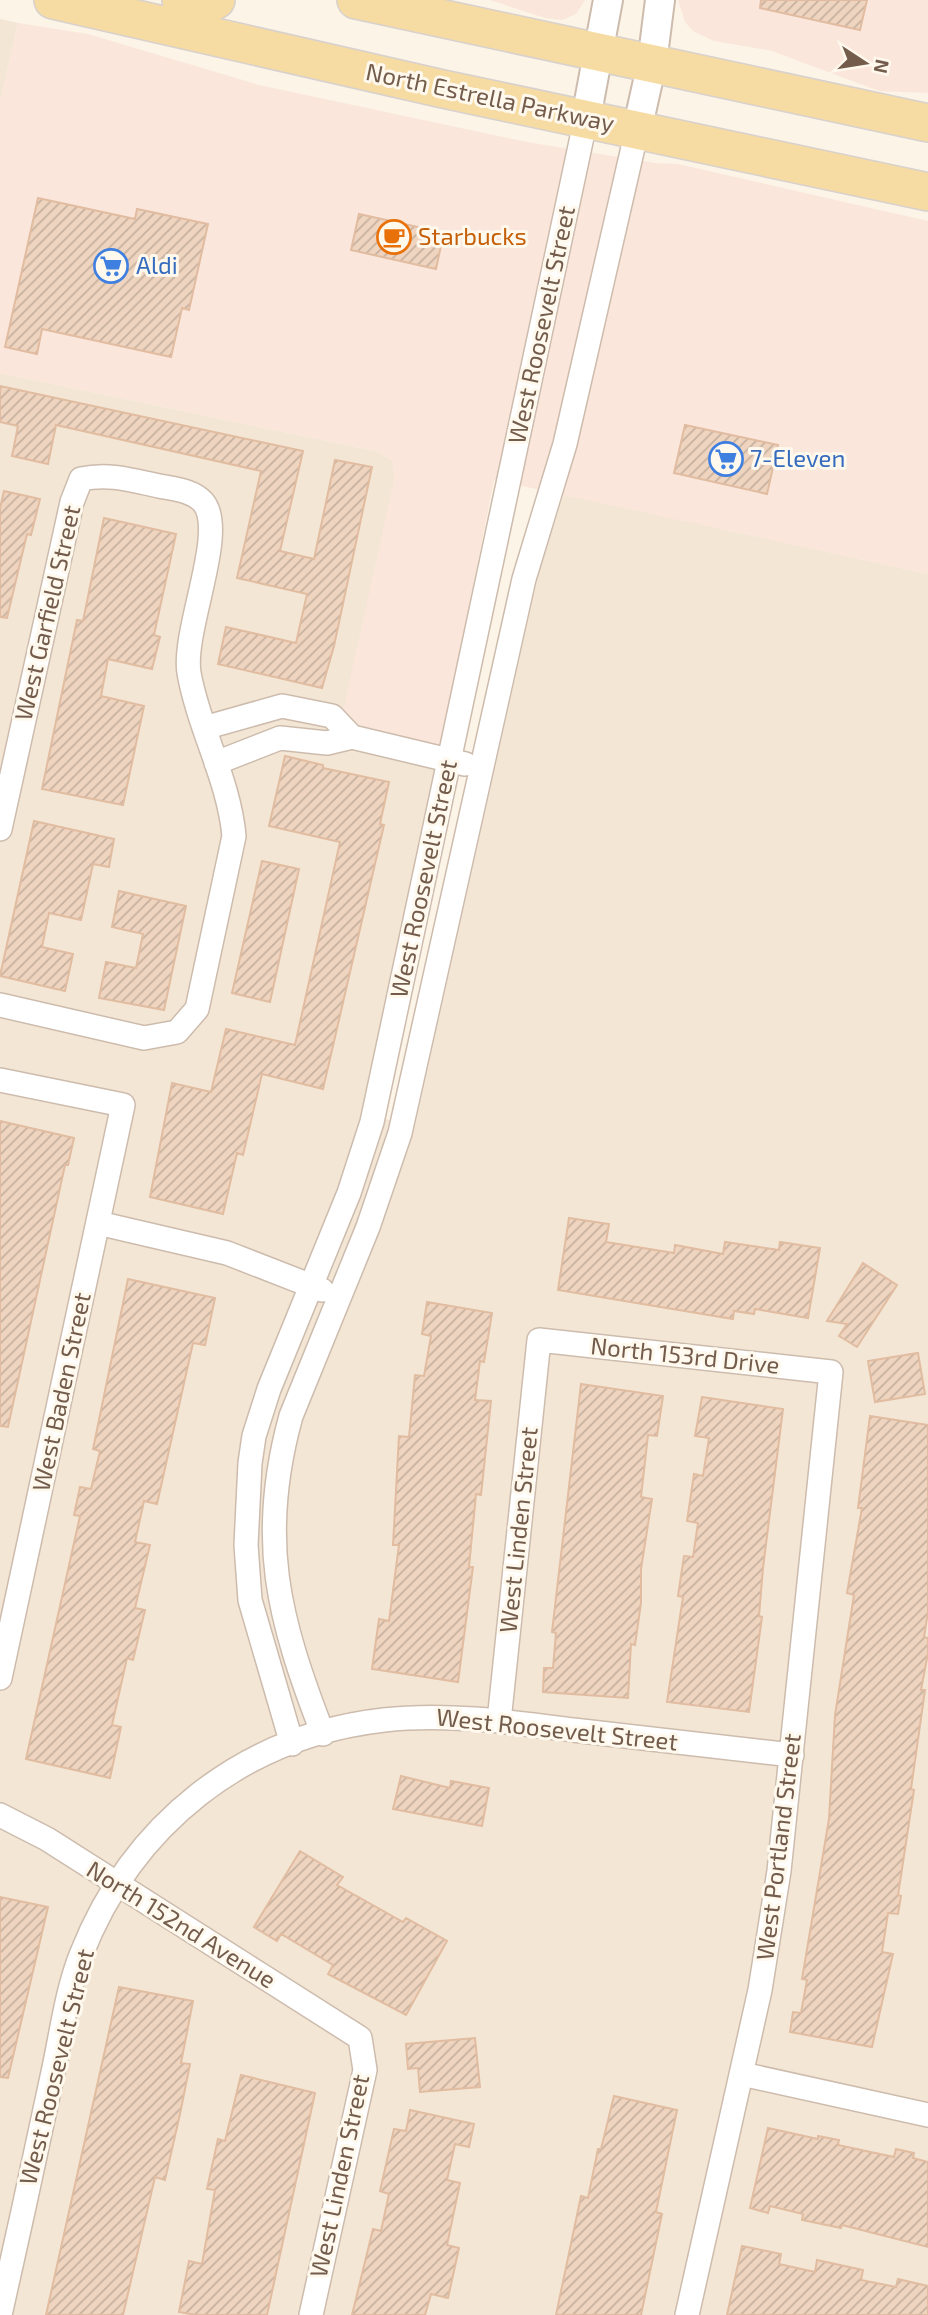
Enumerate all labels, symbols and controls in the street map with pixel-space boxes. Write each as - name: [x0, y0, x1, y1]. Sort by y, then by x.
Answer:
- north arrow: [830, 28, 900, 98]
- street label: North Estrella Parkway: [364, 56, 617, 137]
- text: N: [869, 58, 895, 76]
- street label: West Roosevelt Street: [501, 203, 580, 446]
- cafe icon: Starbucks: [375, 218, 413, 256]
- place label: Starbucks: [418, 221, 527, 250]
- supermarket icon: Aldi: [92, 247, 130, 285]
- place label: Aldi: [136, 250, 178, 279]
- supermarket icon: 7-Eleven: [707, 440, 745, 478]
- place label: 7-Eleven: [750, 443, 845, 472]
- street label: West Garfield Street: [8, 502, 85, 723]
- street label: West Roosevelt Street: [383, 757, 462, 1000]
- street label: West Baden Street: [25, 1290, 96, 1494]
- street label: North 153rd Drive: [589, 1330, 781, 1379]
- street label: West Linden Street: [492, 1426, 543, 1634]
- street label: West Roosevelt Street: [435, 1701, 679, 1756]
- street label: West Portland Street: [749, 1732, 806, 1962]
- street label: North 152nd Avenue: [82, 1854, 282, 1994]
- street label: West Roosevelt Street: [12, 1945, 99, 2188]
- street label: West Linden Street: [303, 2072, 374, 2280]

